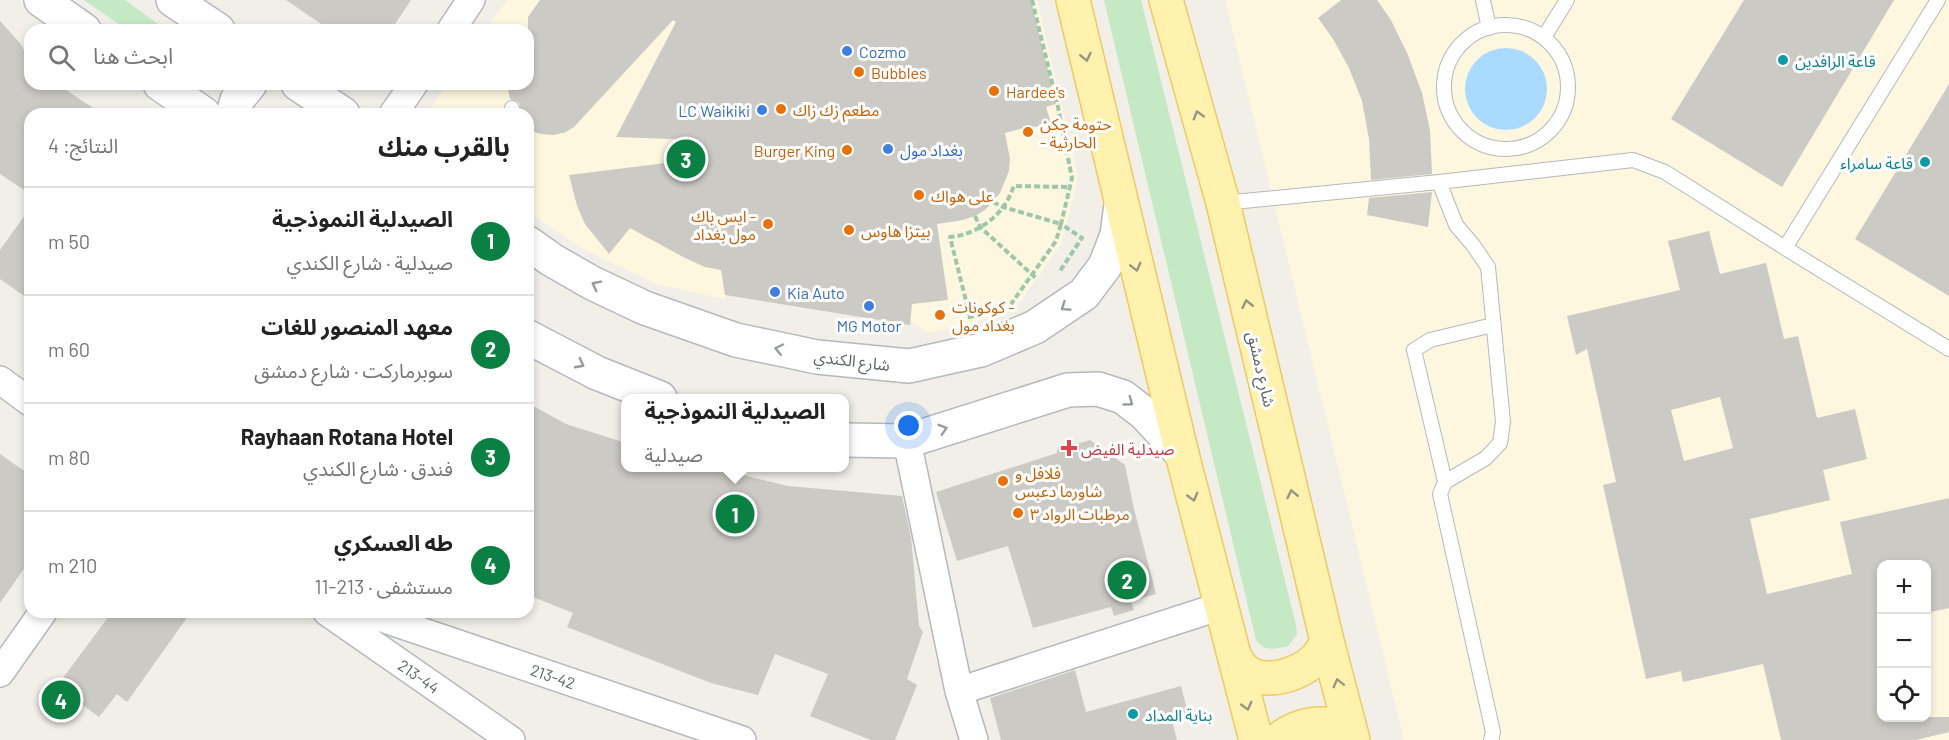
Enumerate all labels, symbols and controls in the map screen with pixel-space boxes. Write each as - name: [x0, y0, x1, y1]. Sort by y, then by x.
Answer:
- search box: [24, 24, 534, 90]
- icon: search: [45, 41, 78, 74]
- text: ابحث هنا: [93, 42, 173, 68]
- place label: Cozmo: [859, 42, 906, 61]
- marker: Cozmo: [840, 44, 854, 58]
- place label: قاعة الرافدين: [1795, 51, 1876, 71]
- one-way arrow: [1079, 52, 1092, 62]
- marker: قاعة الرافدين: [1776, 53, 1790, 67]
- place label: Bubbles: [871, 63, 927, 82]
- marker: Bubbles: [852, 65, 866, 79]
- place label: Hardee's: [1006, 82, 1065, 101]
- marker: Hardee's: [987, 84, 1001, 98]
- place label: مطعم زك زاك: [793, 100, 879, 123]
- place label: LC Waikiki: [678, 101, 750, 120]
- marker: مطعم زك زاك: [774, 102, 788, 116]
- marker: LC Waikiki: [755, 103, 769, 117]
- one-way arrow: [1193, 111, 1205, 121]
- place label: حتومة جكن - الحارثية: [1040, 114, 1112, 152]
- marker: حتومة جكن - الحارثية: [1021, 125, 1035, 139]
- text: بالقرب منك: [378, 130, 510, 161]
- text: النتائج: 4: [48, 133, 118, 157]
- pin: 3: [666, 136, 706, 182]
- place label: بغداد مول: [900, 140, 963, 161]
- place label: Burger King: [754, 141, 835, 160]
- marker: بغداد مول: [881, 142, 895, 156]
- marker: Burger King: [840, 143, 854, 157]
- place label: قاعة سامراء: [1840, 153, 1913, 173]
- marker: قاعة سامراء: [1918, 155, 1932, 169]
- place label: على هواك: [931, 186, 993, 206]
- marker: على هواك: [912, 188, 926, 202]
- text: الصيدلية النموذجية: [272, 205, 453, 231]
- place label: ايس باك - مول بغداد: [691, 206, 756, 245]
- marker: ايس باك - مول بغداد: [761, 217, 775, 231]
- place label: بيتزا هاوس: [861, 221, 931, 241]
- marker: بيتزا هاوس: [842, 223, 856, 237]
- text: 50 m: [48, 229, 90, 253]
- text: 1: [487, 229, 494, 253]
- text: صيدلية · شارع الكندي: [286, 250, 453, 274]
- one-way arrow: [1129, 262, 1142, 272]
- one-way arrow: [591, 280, 602, 292]
- place label: Kia Auto: [787, 283, 845, 302]
- marker: Kia Auto: [768, 285, 782, 299]
- place label: كوكونات - بغداد مول: [952, 297, 1015, 336]
- marker: MG Motor: [862, 299, 876, 313]
- one-way arrow: [1241, 299, 1254, 309]
- one-way arrow: [1061, 300, 1072, 311]
- marker: كوكونات - بغداد مول: [933, 308, 947, 322]
- text: معهد المنصور للغات: [261, 313, 453, 339]
- place label: MG Motor: [837, 316, 901, 335]
- street label: شارع دمشق: [1240, 329, 1280, 410]
- text: 60 m: [48, 337, 90, 361]
- text: 2: [485, 337, 496, 361]
- one-way arrow: [775, 343, 785, 356]
- street label: شارع الكندي: [812, 346, 891, 378]
- one-way arrow: [574, 357, 584, 368]
- text: سوبرماركت · شارع دمشق: [254, 358, 453, 382]
- popup: [621, 394, 849, 472]
- one-way arrow: [1122, 395, 1133, 406]
- text: الصيدلية النموذجية: [644, 397, 826, 423]
- your location: [894, 411, 923, 440]
- text: Rayhaan Rotana Hotel: [241, 423, 453, 449]
- one-way arrow: [937, 424, 948, 436]
- place label: صيدلية الفيض: [1081, 439, 1175, 459]
- marker: صيدلية الفيض: [1062, 441, 1076, 455]
- text: صيدلية: [644, 442, 703, 466]
- text: 80 m: [48, 445, 90, 469]
- text: 3: [485, 445, 496, 469]
- text: فندق · شارع الكندي: [303, 456, 453, 480]
- place label: فلافل و شاورما دعبس: [1015, 463, 1102, 501]
- marker: فلافل و شاورما دعبس: [996, 474, 1010, 488]
- one-way arrow: [1287, 489, 1300, 499]
- pin: 1: [716, 492, 754, 536]
- one-way arrow: [1185, 492, 1198, 502]
- place label: مرطبات الرواد ٣: [1030, 504, 1130, 524]
- marker: مرطبات الرواد ٣: [1011, 506, 1025, 520]
- text: طه العسكري: [334, 529, 453, 555]
- text: 210 m: [48, 553, 97, 577]
- text: 4: [484, 553, 497, 577]
- pin: 2: [1108, 558, 1146, 602]
- map controls: [1877, 560, 1931, 722]
- button: +: [1877, 560, 1931, 614]
- text: مستشفى · 213-11: [315, 574, 453, 598]
- button: −: [1877, 614, 1931, 668]
- street label: 213-44: [395, 655, 443, 697]
- street label: 213-42: [528, 660, 578, 692]
- button: locate: [1877, 668, 1931, 722]
- pin: 4: [42, 678, 80, 722]
- one-way arrow: [1333, 679, 1346, 689]
- one-way arrow: [1240, 701, 1253, 711]
- place label: بناية المداد: [1145, 705, 1212, 724]
- marker: بناية المداد: [1126, 707, 1140, 721]

